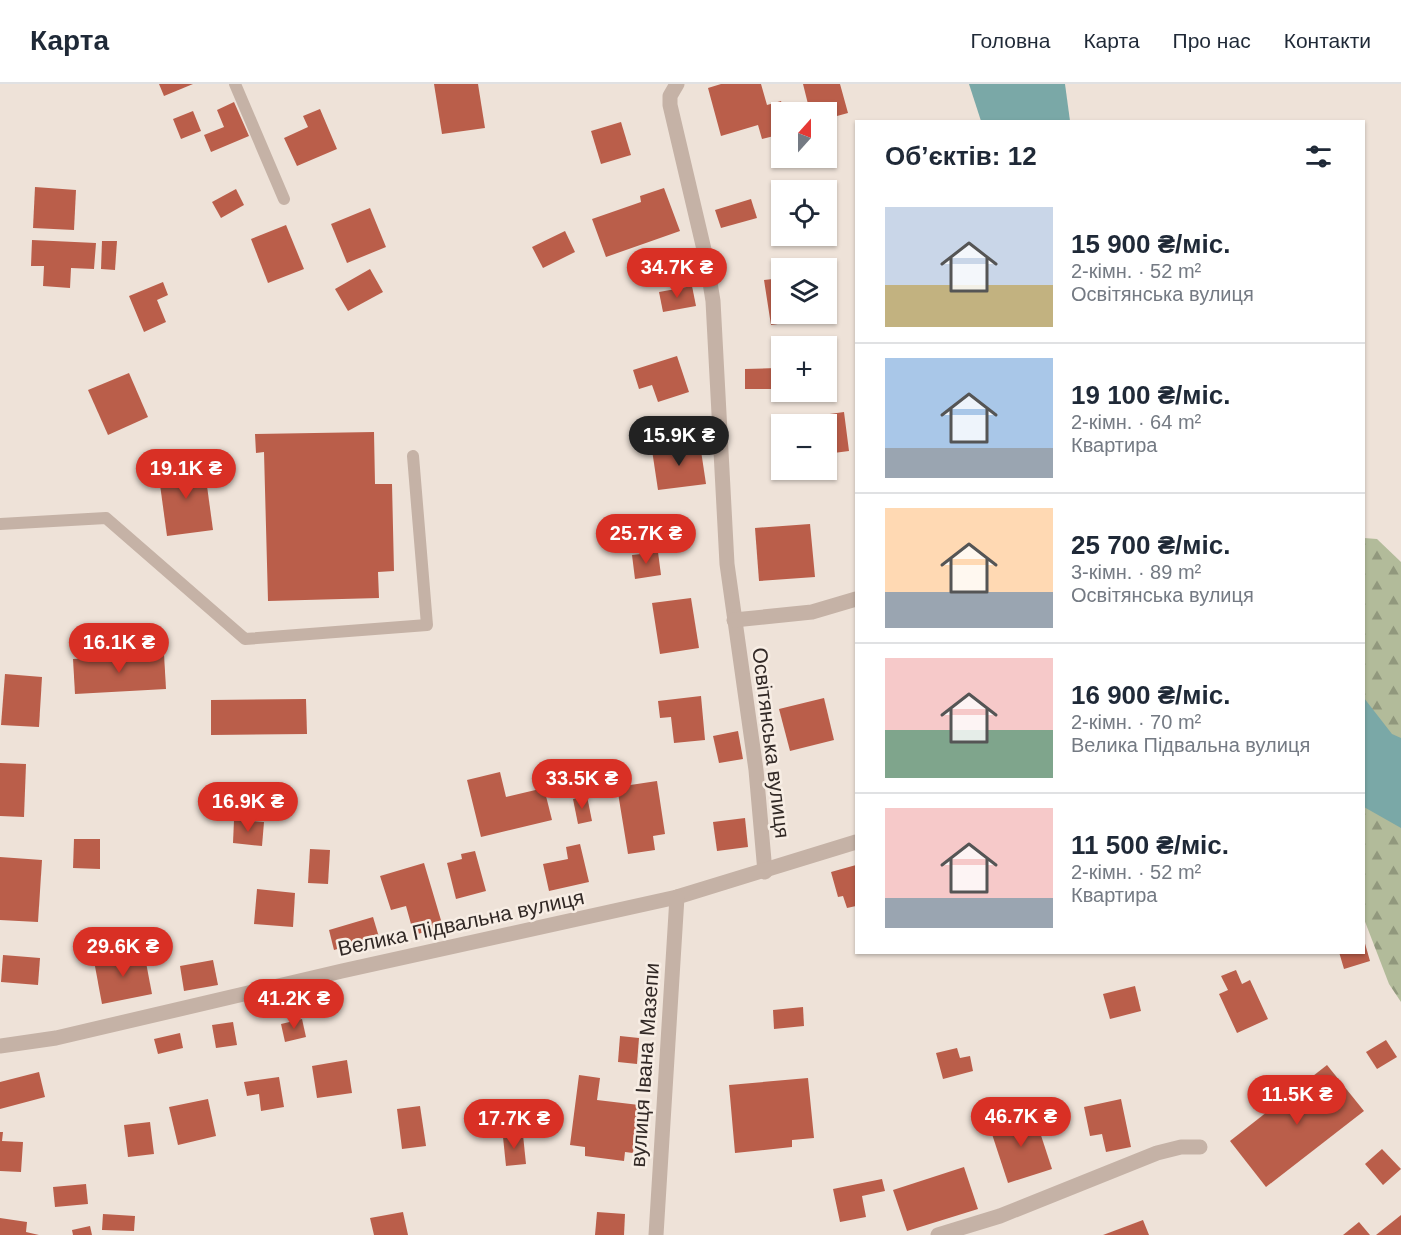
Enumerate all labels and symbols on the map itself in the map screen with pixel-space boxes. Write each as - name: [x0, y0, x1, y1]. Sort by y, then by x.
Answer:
- north arrow: [771, 102, 837, 168]
- pin: 34.7K ₴: [622, 248, 732, 299]
- pin: 15.9K ₴: [624, 416, 734, 467]
- pin: 19.1K ₴: [131, 449, 241, 500]
- pin: 25.7K ₴: [591, 514, 701, 565]
- pin: 16.1K ₴: [64, 623, 174, 674]
- street label: Освітянська вулиця: [748, 646, 795, 840]
- pin: 33.5K ₴: [527, 759, 637, 810]
- pin: 16.9K ₴: [193, 782, 303, 833]
- street label: Велика Підвальна вулиця: [336, 885, 586, 960]
- pin: 29.6K ₴: [68, 927, 178, 978]
- street label: вулиця Івана Мазепи: [626, 962, 663, 1168]
- pin: 41.2K ₴: [239, 979, 349, 1030]
- pin: 11.5K ₴: [1242, 1075, 1352, 1126]
- pin: 46.7K ₴: [966, 1097, 1076, 1148]
- pin: 17.7K ₴: [459, 1099, 569, 1150]

